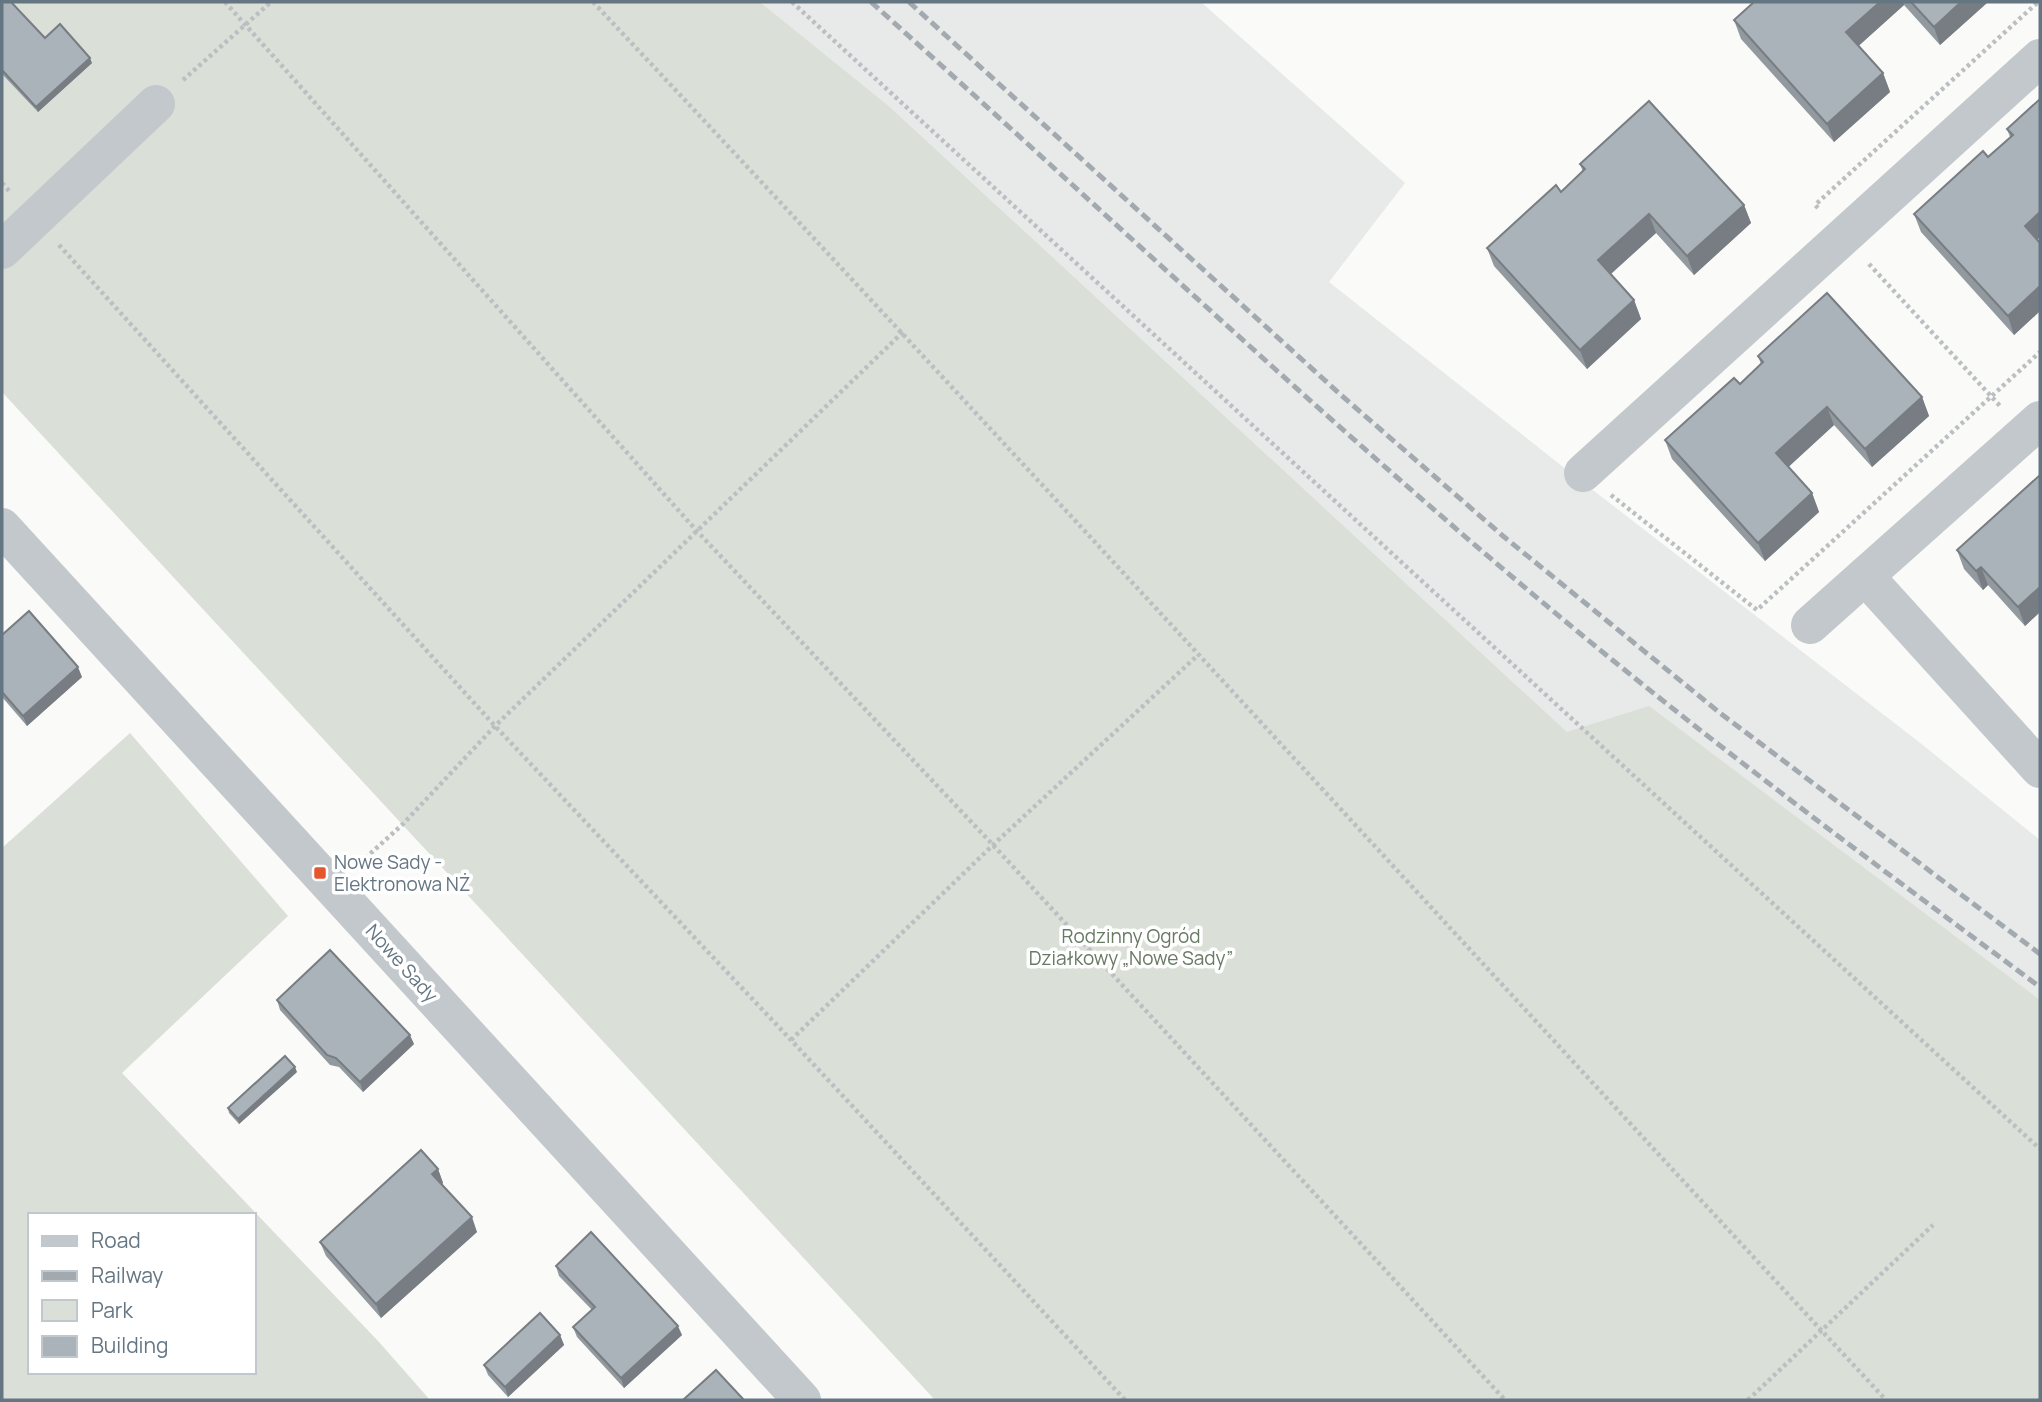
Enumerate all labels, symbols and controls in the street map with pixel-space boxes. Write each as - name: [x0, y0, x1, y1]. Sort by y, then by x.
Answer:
- place label: Nowe Sady - Elektronowa NŻ: [334, 849, 470, 897]
- marker: Nowe Sady - Elektronowa NŻ: [312, 865, 328, 881]
- street label: Nowe Sady: [360, 918, 444, 1008]
- park label: Rodzinny Ogród Działkowy „Nowe Sady”: [1029, 923, 1233, 971]
- legend: [28, 1213, 256, 1374]
- text: Road: [91, 1226, 141, 1254]
- text: Railway: [91, 1261, 163, 1289]
- text: Park: [91, 1296, 133, 1324]
- text: Building: [91, 1331, 168, 1359]

